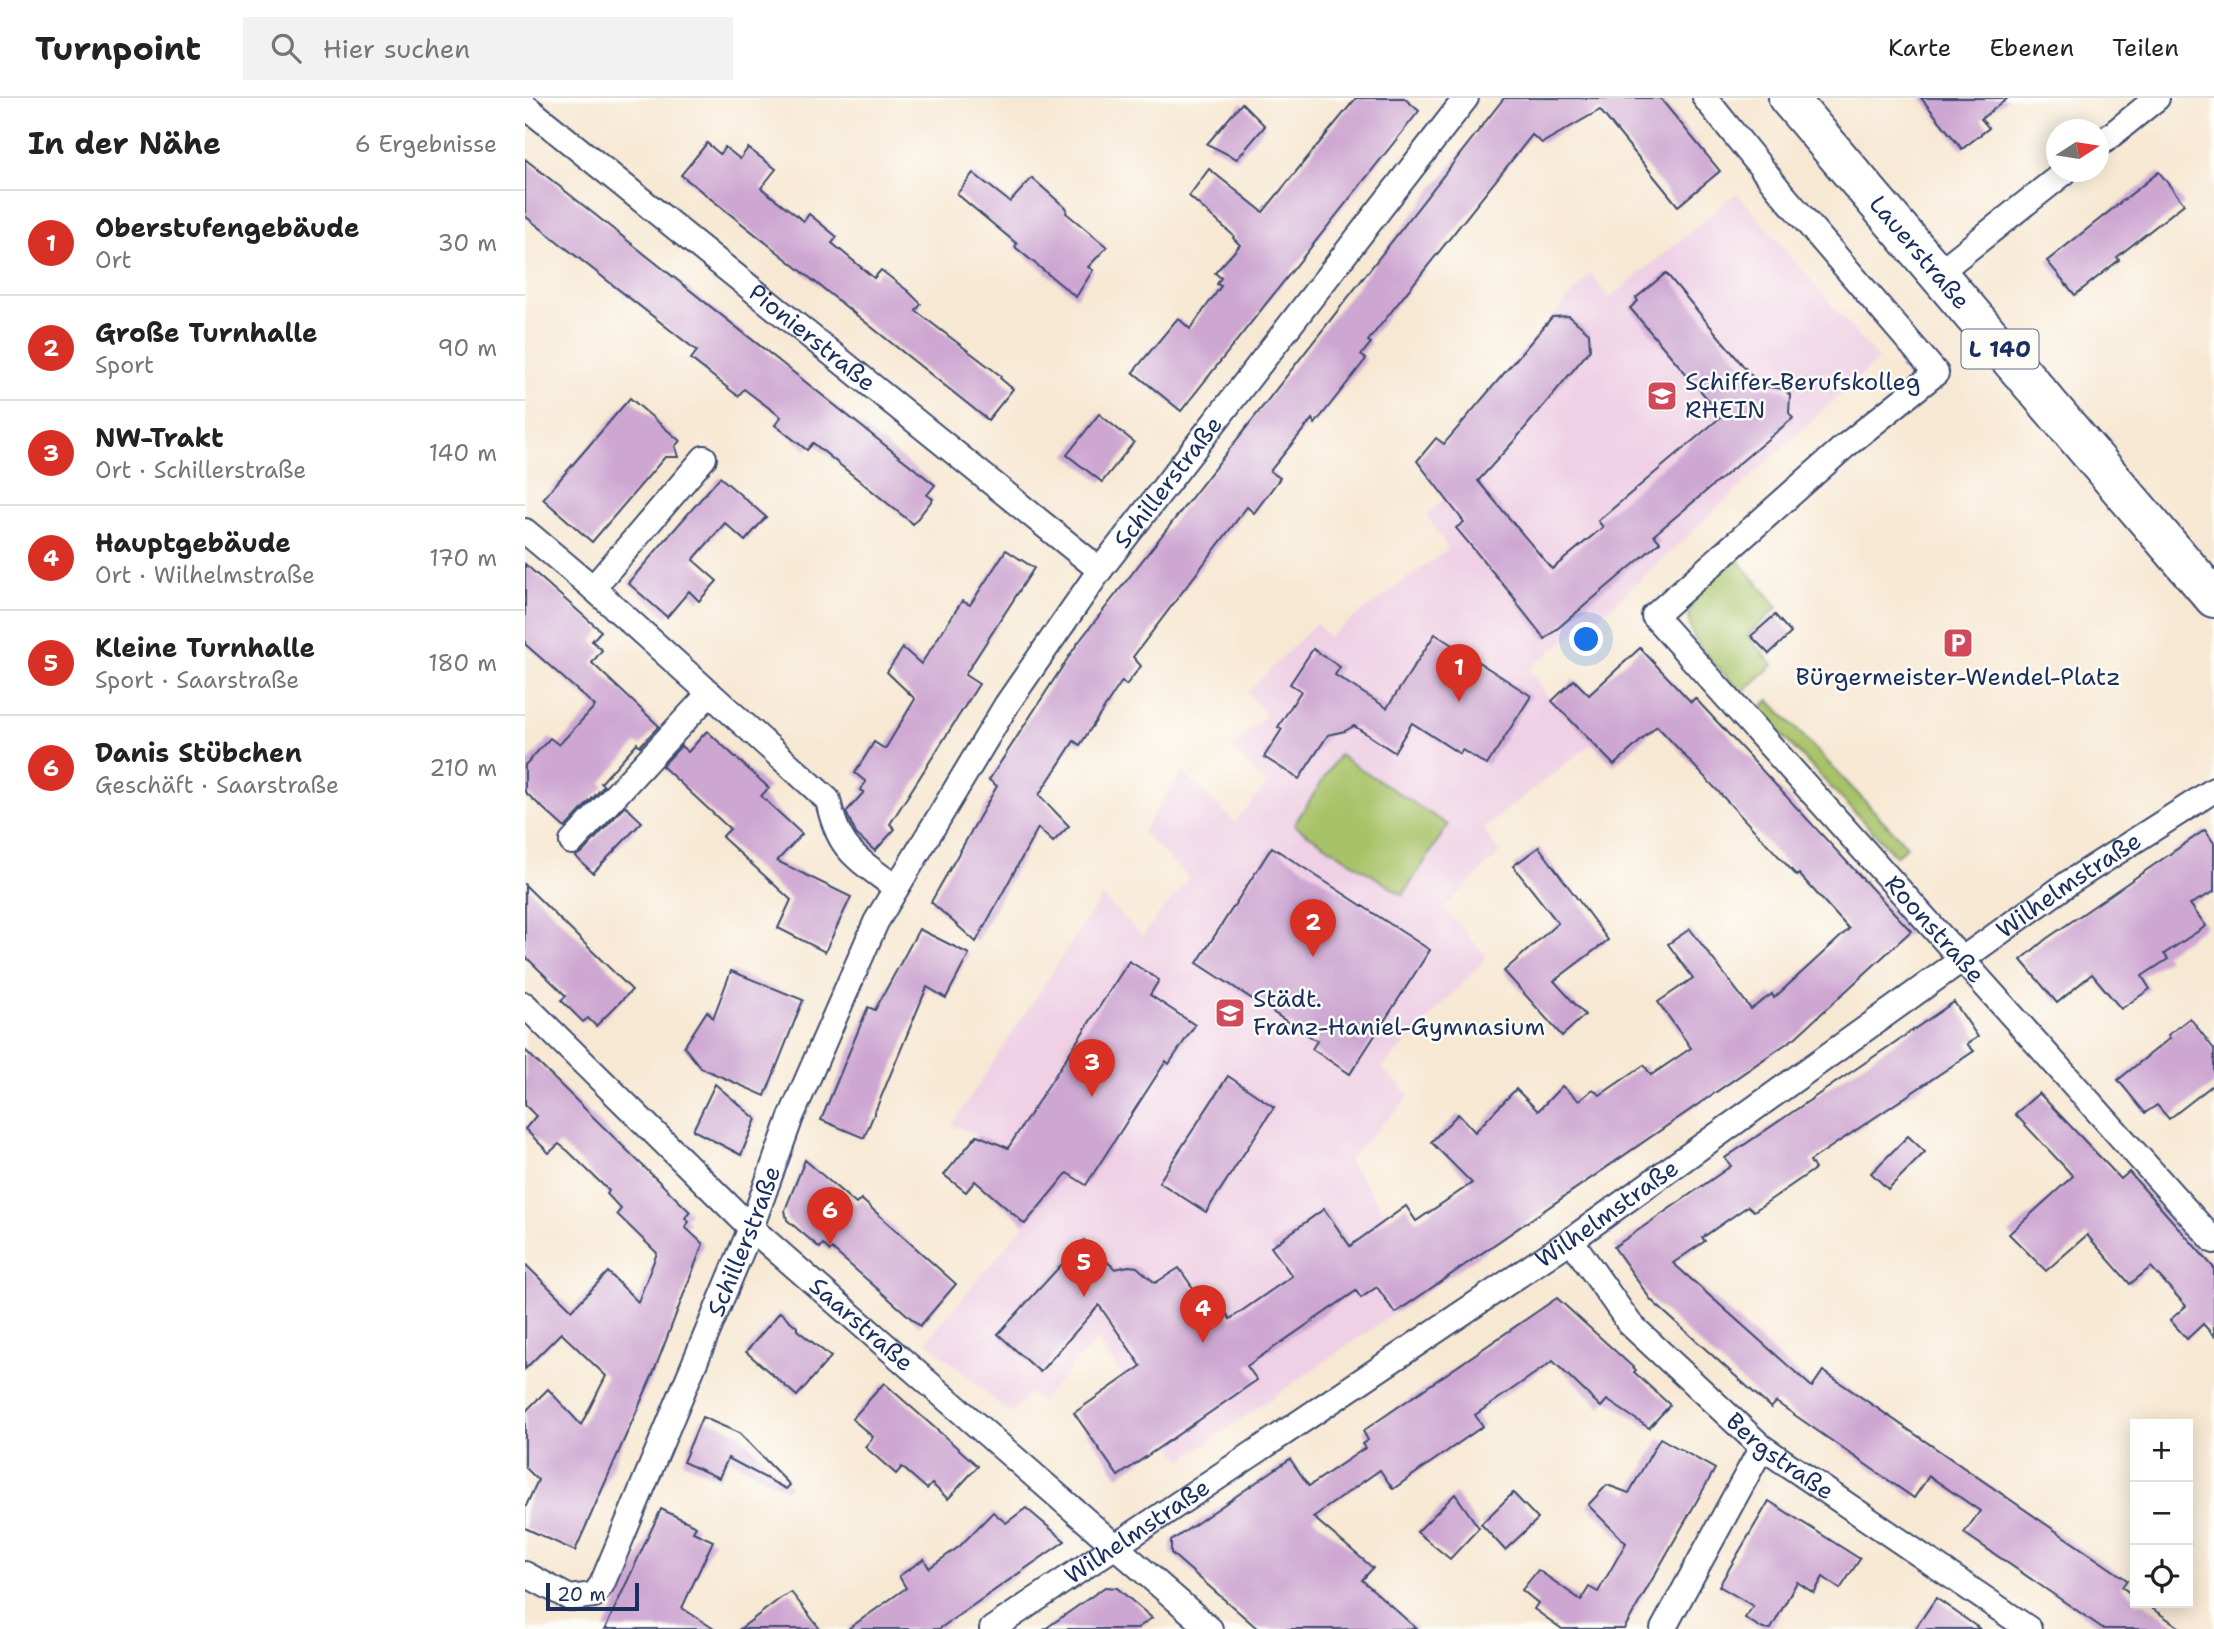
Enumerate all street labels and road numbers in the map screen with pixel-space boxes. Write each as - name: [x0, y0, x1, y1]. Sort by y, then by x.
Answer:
- street label: Lauerstraße: [1862, 189, 1977, 316]
- street label: Pionierstraße: [742, 277, 882, 399]
- road number: L 140: [1961, 330, 2039, 368]
- street label: Schillerstraße: [1107, 409, 1230, 555]
- street label: Wilhelmstraße: [1990, 825, 2147, 946]
- street label: Roonstraße: [1878, 868, 1992, 990]
- street label: Wilhelmstraße: [1529, 1152, 1685, 1275]
- street label: Schillerstraße: [700, 1161, 788, 1321]
- street label: Saarstraße: [802, 1270, 920, 1379]
- street label: Bergstraße: [1719, 1405, 1840, 1507]
- street label: Wilhelmstraße: [1058, 1471, 1216, 1592]

